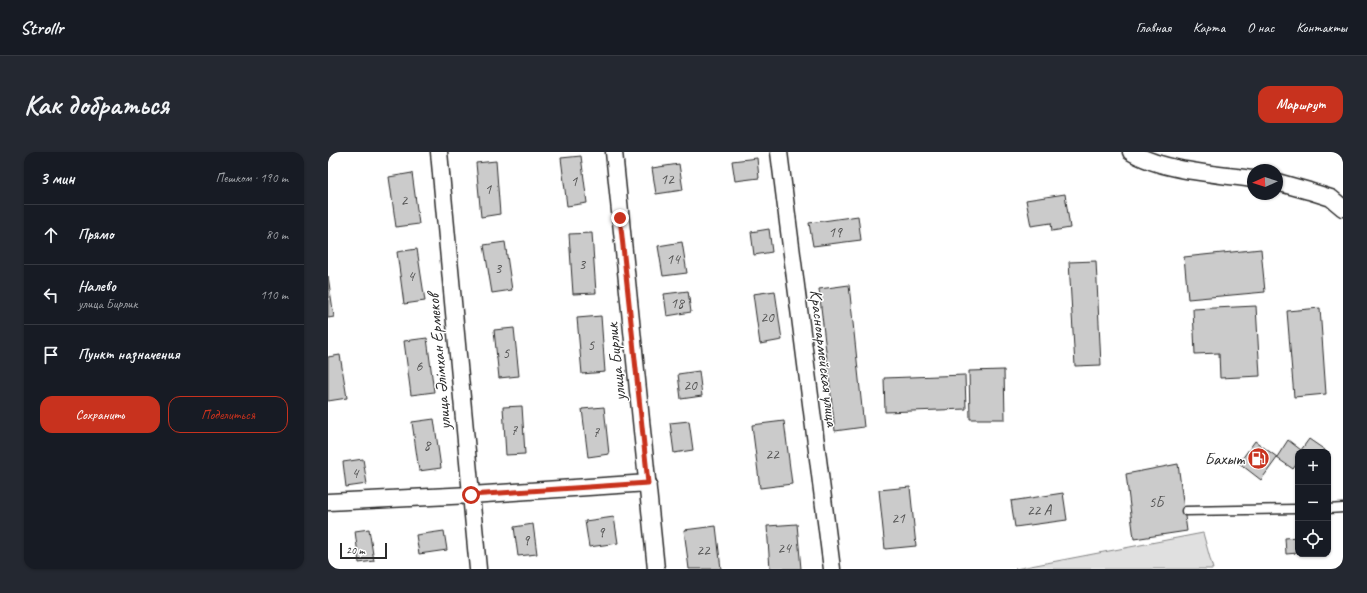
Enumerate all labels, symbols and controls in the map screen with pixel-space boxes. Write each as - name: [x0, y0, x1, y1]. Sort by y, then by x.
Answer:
- text: Strollr: [20, 16, 63, 40]
- text: Главная: [1136, 19, 1171, 36]
- text: Карта: [1193, 19, 1225, 36]
- text: О нас: [1247, 19, 1274, 36]
- text: Контакты: [1296, 19, 1347, 36]
- button: Маршрут: [1258, 86, 1343, 123]
- text: Как добраться: [24, 87, 169, 122]
- north arrow: [1247, 164, 1283, 200]
- text: 3 мин: [40, 168, 75, 189]
- text: Пешком · 190 m: [215, 170, 288, 186]
- house number: 12: [660, 170, 675, 189]
- house number: 1: [571, 172, 579, 191]
- house number: 1: [485, 180, 493, 199]
- house number: 2: [401, 191, 409, 210]
- route end: [611, 209, 629, 227]
- house number: 19: [828, 223, 843, 242]
- icon: ahead: [40, 224, 62, 246]
- text: Прямо: [78, 225, 114, 244]
- text: 80 m: [266, 227, 288, 243]
- house number: 14: [666, 250, 681, 269]
- house number: 3: [579, 255, 587, 274]
- house number: 3: [495, 259, 503, 278]
- house number: 4: [408, 267, 416, 286]
- text: Налево: [78, 277, 116, 296]
- icon: left: [40, 284, 62, 306]
- text: 110 m: [260, 287, 288, 303]
- street label: Красноармейская улица: [805, 288, 843, 429]
- street label: улица Әлімхан Ермеков: [422, 289, 455, 432]
- house number: 18: [670, 294, 685, 313]
- text: улица Бирлик: [78, 296, 138, 312]
- house number: 20: [760, 308, 775, 327]
- street label: улица Бирлик: [601, 320, 631, 403]
- house number: 5: [588, 336, 596, 355]
- icon: arrive: [40, 344, 62, 366]
- house number: 5: [503, 344, 511, 363]
- text: Пункт назначения: [78, 345, 180, 364]
- house number: 6: [416, 357, 424, 376]
- house number: 20: [683, 376, 698, 395]
- button: Сохранить: [40, 396, 160, 433]
- button: Поделиться: [168, 396, 288, 433]
- house number: 7: [511, 421, 519, 440]
- house number: 7: [593, 423, 601, 442]
- house number: 8: [424, 436, 432, 455]
- house number: 22: [765, 445, 780, 464]
- fuel station icon: Бахыт: [1246, 446, 1272, 472]
- place label: Бахыт: [1204, 449, 1245, 470]
- map controls: [1295, 449, 1331, 557]
- button: +: [1295, 449, 1331, 485]
- house number: 4: [352, 464, 360, 483]
- button: −: [1295, 485, 1331, 521]
- route start: [462, 486, 480, 504]
- house number: 5Б: [1149, 493, 1166, 512]
- house number: 22 А: [1027, 501, 1053, 520]
- house number: 21: [891, 509, 906, 528]
- button: locate: [1295, 521, 1331, 557]
- house number: 9: [598, 523, 606, 542]
- house number: 9: [523, 531, 531, 550]
- house number: 24: [777, 539, 792, 558]
- scale bar: [340, 541, 387, 560]
- house number: 22: [696, 541, 711, 560]
- text: 20 m: [346, 543, 365, 557]

